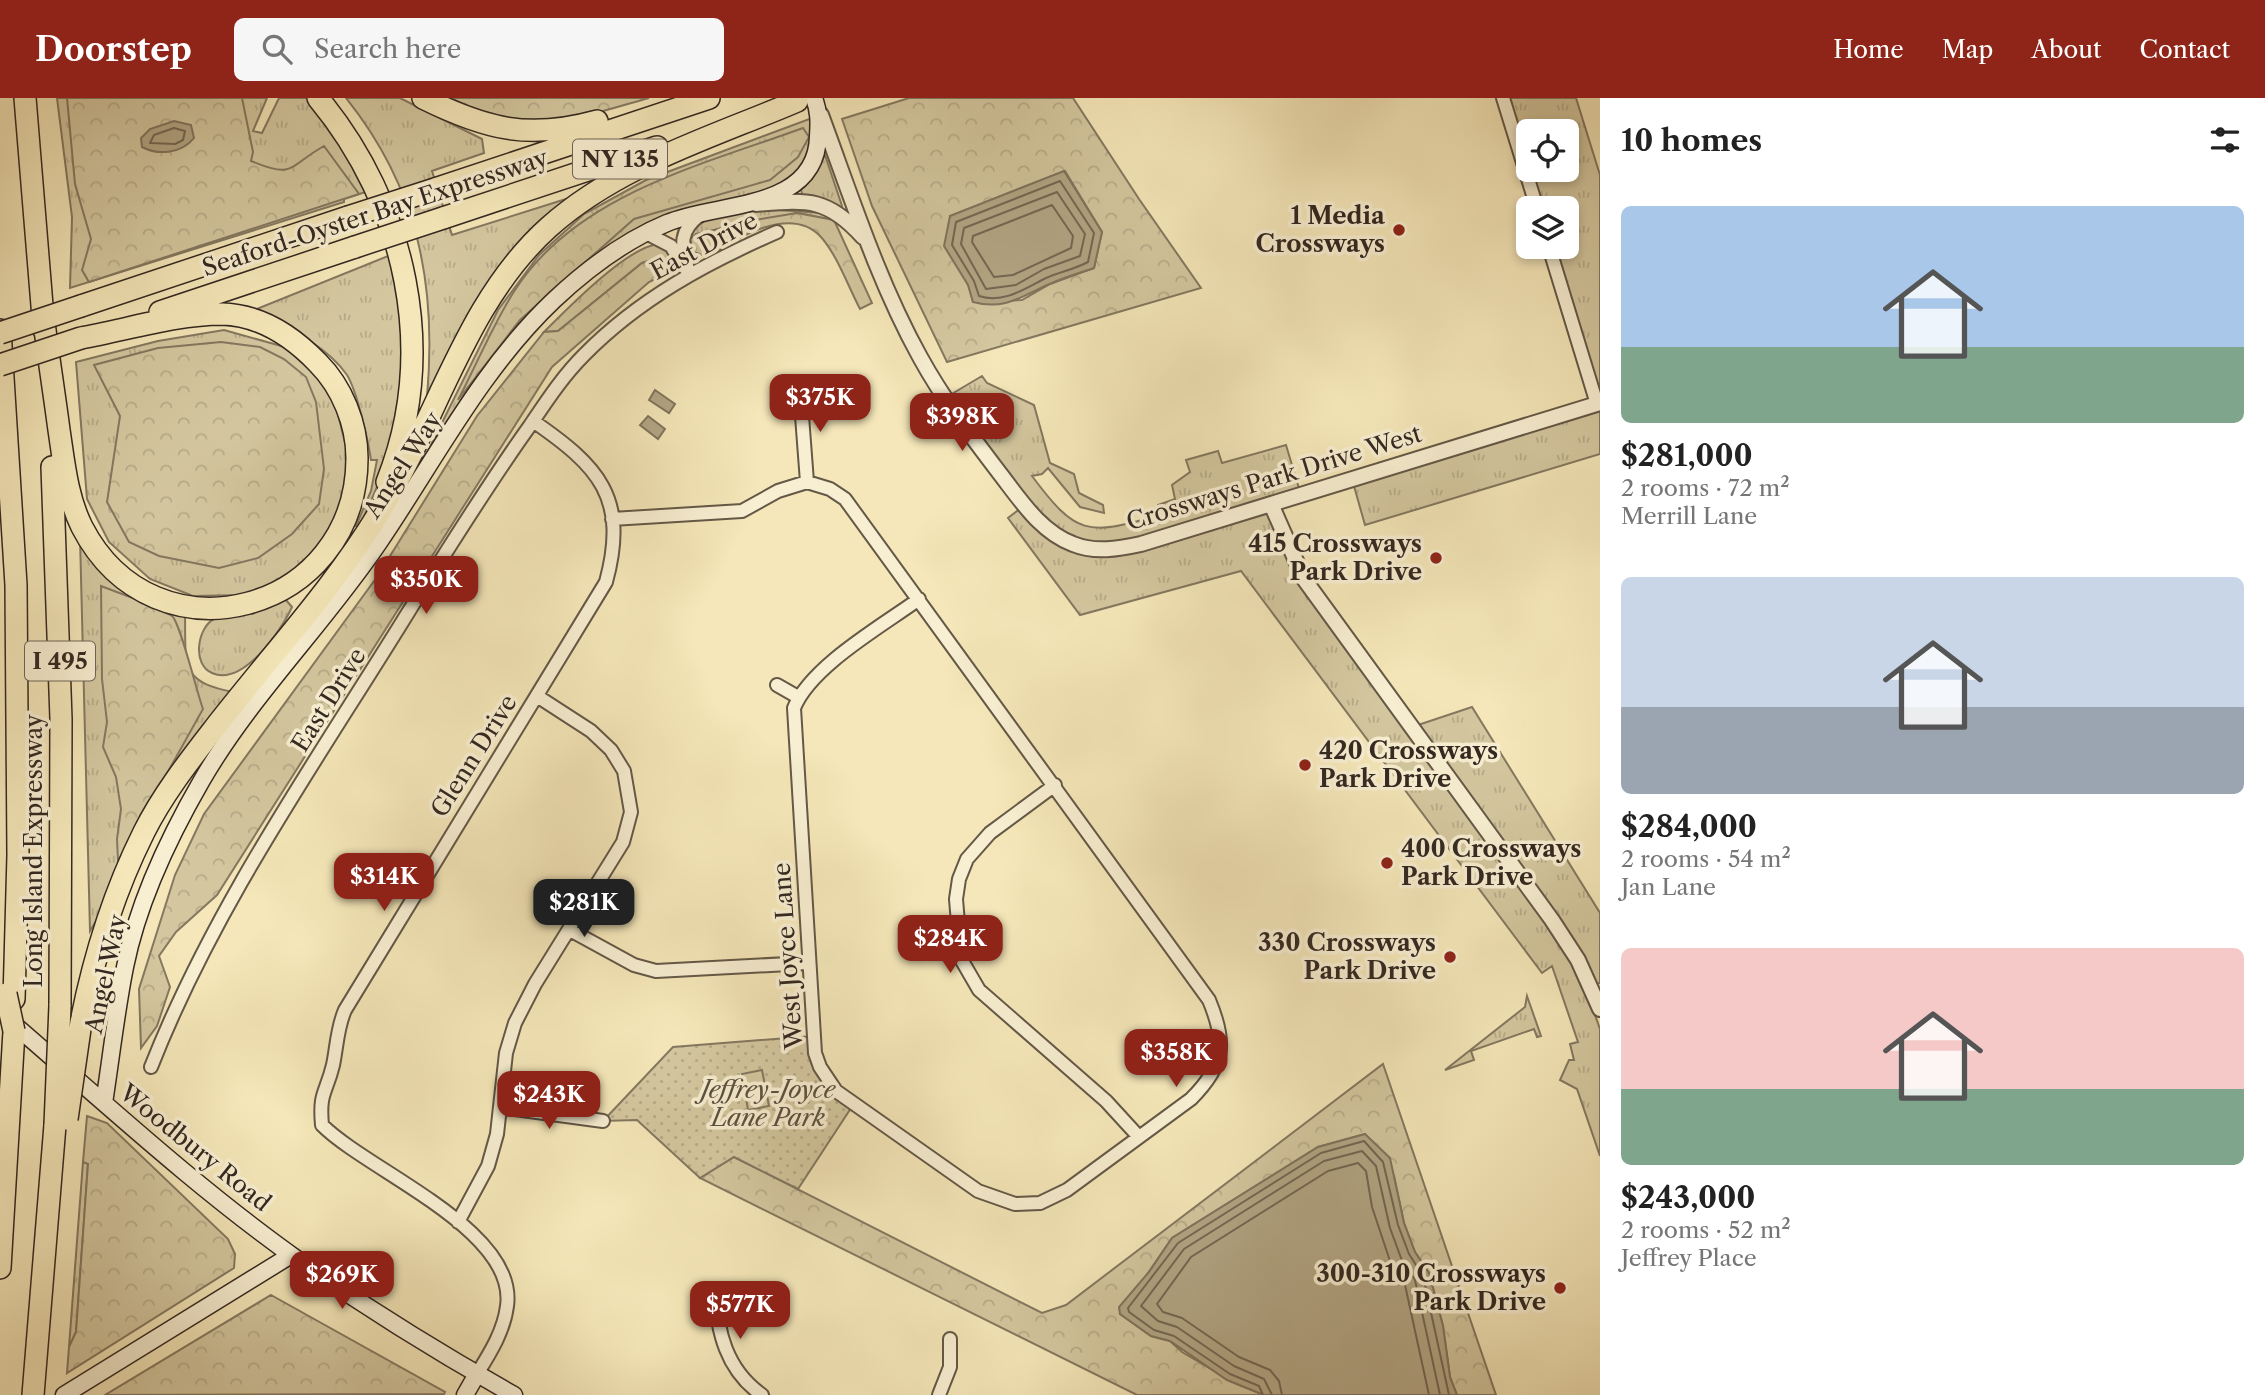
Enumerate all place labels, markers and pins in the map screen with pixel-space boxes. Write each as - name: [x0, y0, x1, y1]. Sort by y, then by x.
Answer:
- place label: 1 Media Crossways: [1255, 201, 1386, 258]
- marker: 1 Media Crossways: [1391, 222, 1407, 238]
- pin: $375K: [771, 374, 869, 434]
- pin: $398K: [913, 394, 1011, 453]
- place label: 415 Crossways Park Drive: [1248, 529, 1422, 586]
- marker: 415 Crossways Park Drive: [1428, 550, 1444, 566]
- pin: $350K: [377, 556, 475, 616]
- place label: 420 Crossways Park Drive: [1319, 736, 1498, 793]
- marker: 420 Crossways Park Drive: [1297, 757, 1313, 773]
- place label: 400 Crossways Park Drive: [1401, 834, 1581, 891]
- pin: $314K: [335, 854, 433, 913]
- marker: 400 Crossways Park Drive: [1379, 855, 1395, 871]
- pin: $281K: [535, 880, 633, 939]
- pin: $284K: [901, 916, 999, 975]
- place label: 330 Crossways Park Drive: [1258, 928, 1436, 985]
- marker: 330 Crossways Park Drive: [1442, 949, 1458, 965]
- pin: $358K: [1127, 1030, 1225, 1089]
- pin: $243K: [500, 1072, 598, 1131]
- pin: $269K: [293, 1252, 391, 1311]
- place label: 300-310 Crossways Park Drive: [1316, 1259, 1546, 1316]
- marker: 300-310 Crossways Park Drive: [1552, 1280, 1568, 1296]
- pin: $577K: [691, 1282, 789, 1341]

